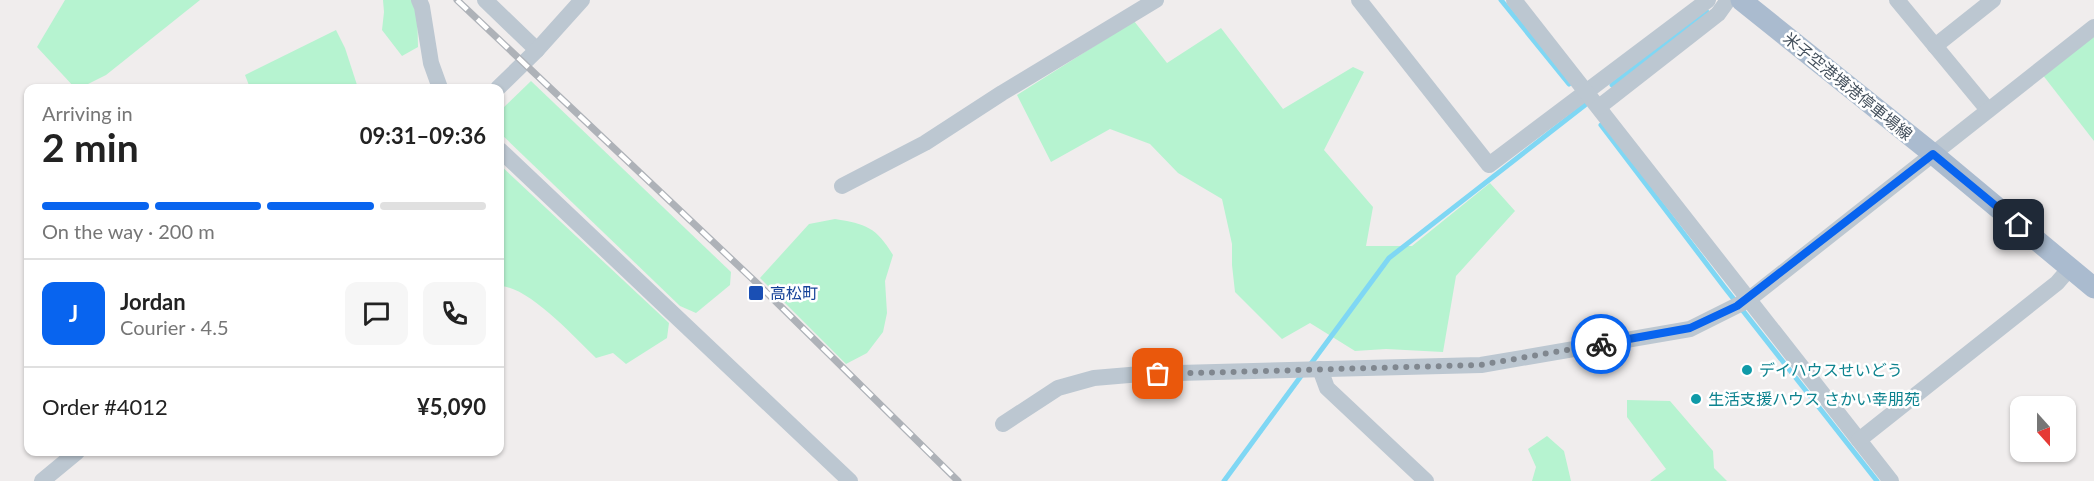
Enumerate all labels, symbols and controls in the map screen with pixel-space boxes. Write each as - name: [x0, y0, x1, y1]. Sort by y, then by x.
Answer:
- street label: 米子空港境港停車場線: [1780, 28, 1916, 143]
- text: Arriving in: [42, 101, 133, 125]
- text: 09:31–09:36: [360, 122, 486, 149]
- text: 2 min: [42, 124, 139, 170]
- pin: [1993, 199, 2044, 250]
- icon: home: [2002, 208, 2035, 241]
- text: On the way · 200 m: [42, 219, 215, 243]
- button: chat: [345, 282, 408, 345]
- button: phone: [423, 282, 486, 345]
- place label: 高松町: [770, 283, 818, 302]
- marker: 高松町: [747, 284, 765, 302]
- text: Jordan: [120, 288, 186, 315]
- text: J: [69, 300, 78, 327]
- courier: [1571, 314, 1631, 374]
- text: Courier · 4.5: [120, 315, 229, 339]
- icon: bike: [1585, 328, 1618, 361]
- pin: [1132, 348, 1183, 399]
- icon: bag: [1141, 357, 1174, 390]
- place label: デイハウスせいどう: [1759, 360, 1903, 379]
- marker: デイハウスせいどう: [1740, 363, 1754, 377]
- place label: 生活支援ハウス さかい幸朋苑: [1708, 389, 1920, 408]
- marker: 生活支援ハウス さかい幸朋苑: [1689, 392, 1703, 406]
- text: Order #4012: [42, 393, 168, 420]
- text: ¥5,090: [417, 393, 486, 420]
- north arrow: [2010, 396, 2076, 462]
- map controls: [2010, 396, 2076, 462]

